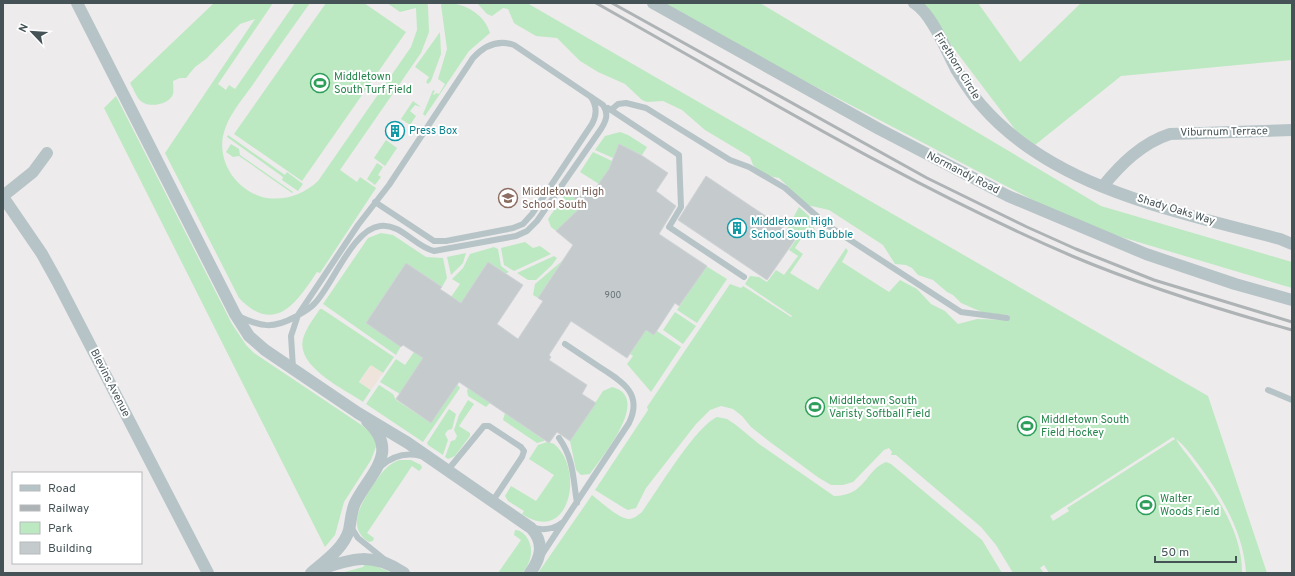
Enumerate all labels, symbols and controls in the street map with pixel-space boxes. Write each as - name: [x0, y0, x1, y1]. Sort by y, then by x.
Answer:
- north arrow: [12, 12, 52, 52]
- text: N: [16, 22, 32, 35]
- street label: Firethorn Circle: [931, 30, 983, 102]
- place label: Middletown South Turf Field: [334, 70, 412, 97]
- sports icon: Middletown South Turf Field: [309, 72, 331, 94]
- building icon: Press Box: [384, 120, 406, 142]
- place label: Press Box: [409, 124, 458, 138]
- street label: Viburnum Terrace: [1180, 124, 1268, 140]
- street label: Normandy Road: [924, 149, 1002, 197]
- place label: Middletown High School South: [522, 185, 604, 212]
- school or university icon: Middletown High School South: [497, 187, 519, 209]
- street label: Shady Oaks Way: [1135, 192, 1217, 229]
- place label: Middletown High School South Bubble: [751, 215, 853, 242]
- building icon: Middletown High School South Bubble: [726, 217, 748, 239]
- house number: 900: [605, 290, 622, 301]
- street label: Blevins Avenue: [87, 347, 133, 419]
- place label: Middletown South Varisty Softball Field: [829, 394, 930, 421]
- sports icon: Middletown South Varisty Softball Field: [804, 396, 826, 418]
- place label: Middletown South Field Hockey: [1041, 413, 1129, 440]
- sports icon: Middletown South Field Hockey: [1016, 415, 1038, 437]
- legend: [12, 472, 142, 564]
- text: Road: [48, 481, 76, 497]
- place label: Walter Woods Field: [1160, 492, 1220, 519]
- sports icon: Walter Woods Field: [1135, 494, 1157, 516]
- text: Railway: [48, 501, 89, 517]
- text: Park: [48, 521, 73, 537]
- scale bar: [1155, 538, 1236, 564]
- text: Building: [48, 541, 92, 557]
- text: 50 m: [1161, 545, 1189, 561]

